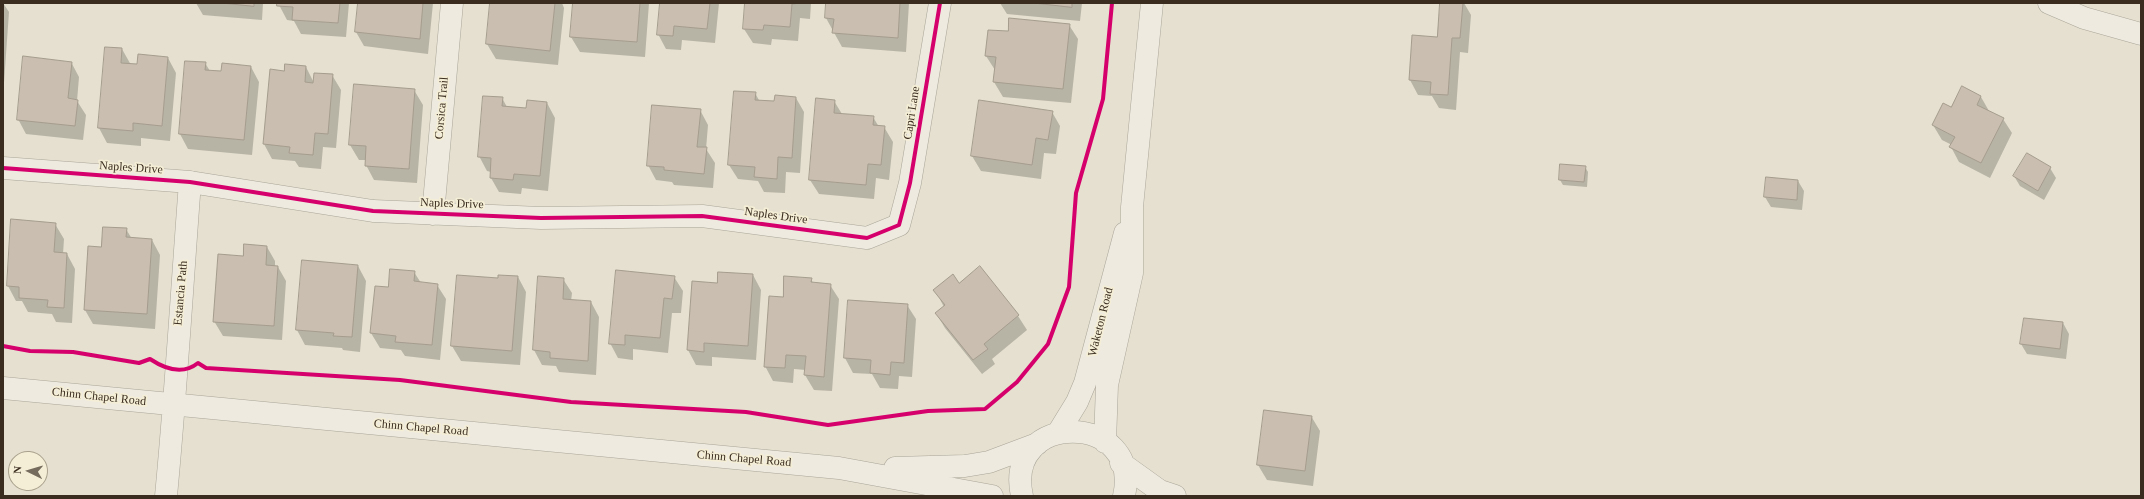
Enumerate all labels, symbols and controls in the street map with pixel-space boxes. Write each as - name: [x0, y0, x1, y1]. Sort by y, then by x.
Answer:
- street label: Corsica Trail: [432, 76, 452, 140]
- street label: Capri Lane: [901, 85, 923, 141]
- street label: Naples Drive: [99, 159, 163, 177]
- street label: Naples Drive: [420, 196, 484, 212]
- street label: Naples Drive: [743, 204, 809, 228]
- street label: Estancia Path: [171, 260, 191, 326]
- street label: Waketon Road: [1085, 286, 1117, 358]
- street label: Chinn Chapel Road: [51, 385, 147, 409]
- street label: Chinn Chapel Road: [373, 417, 469, 439]
- street label: Chinn Chapel Road: [696, 448, 792, 470]
- north arrow: [8, 451, 48, 491]
- text: N: [11, 466, 23, 475]

